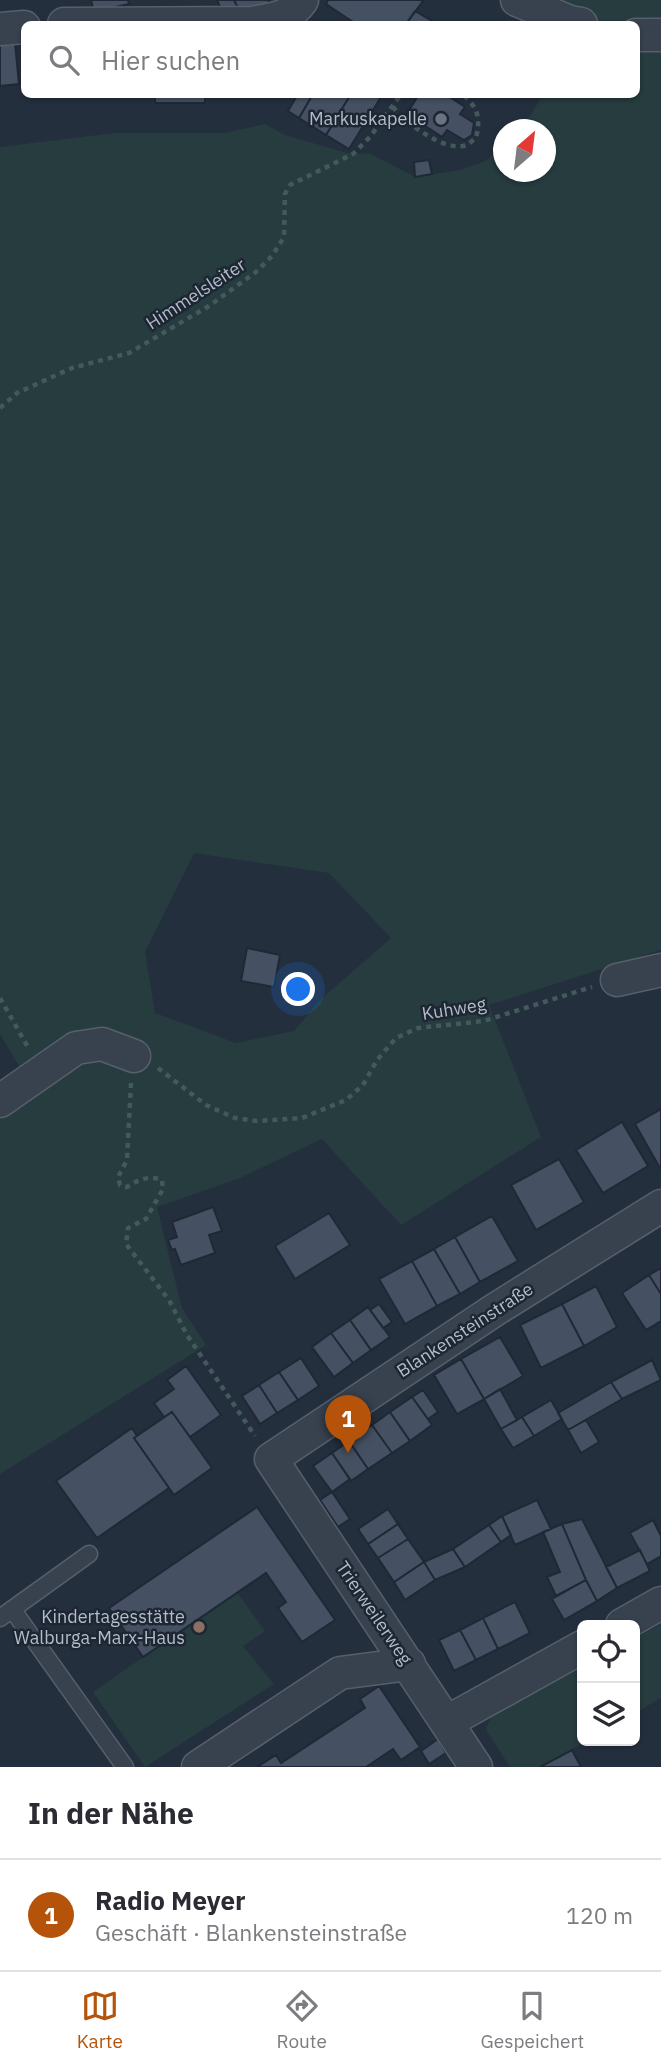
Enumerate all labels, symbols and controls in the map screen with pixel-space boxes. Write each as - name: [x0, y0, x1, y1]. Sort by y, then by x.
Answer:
- search box: [21, 21, 640, 98]
- icon: search: [45, 41, 83, 79]
- text: Hier suchen: [101, 43, 240, 77]
- place label: Markuskapelle: [309, 107, 427, 130]
- marker: Markuskapelle: [433, 111, 449, 127]
- north arrow: [493, 119, 556, 182]
- street label: Himmelsleiter: [142, 253, 250, 334]
- your location: [281, 972, 315, 1006]
- street label: Kuhweg: [420, 992, 488, 1025]
- street label: Blankensteinstraße: [392, 1277, 537, 1382]
- pin: 1: [325, 1395, 371, 1453]
- street label: Trierweilerweg: [331, 1557, 418, 1669]
- place label: Kindertagesstätte Walburga-Marx-Haus: [14, 1605, 185, 1649]
- marker: Kindertagesstätte Walburga-Marx-Haus: [191, 1619, 207, 1635]
- map controls: [577, 1620, 640, 1746]
- button: locate: [577, 1620, 640, 1683]
- button: layers: [577, 1683, 640, 1746]
- text: In der Nähe: [28, 1793, 194, 1832]
- text: Radio Meyer: [95, 1883, 246, 1917]
- text: 1: [44, 1900, 58, 1930]
- text: 120 m: [566, 1900, 633, 1930]
- text: Geschäft · Blankensteinstraße: [95, 1917, 407, 1947]
- tab: Karte: [77, 1987, 123, 2053]
- tab: Route: [277, 1987, 327, 2053]
- tab: Gespeichert: [481, 1987, 584, 2053]

